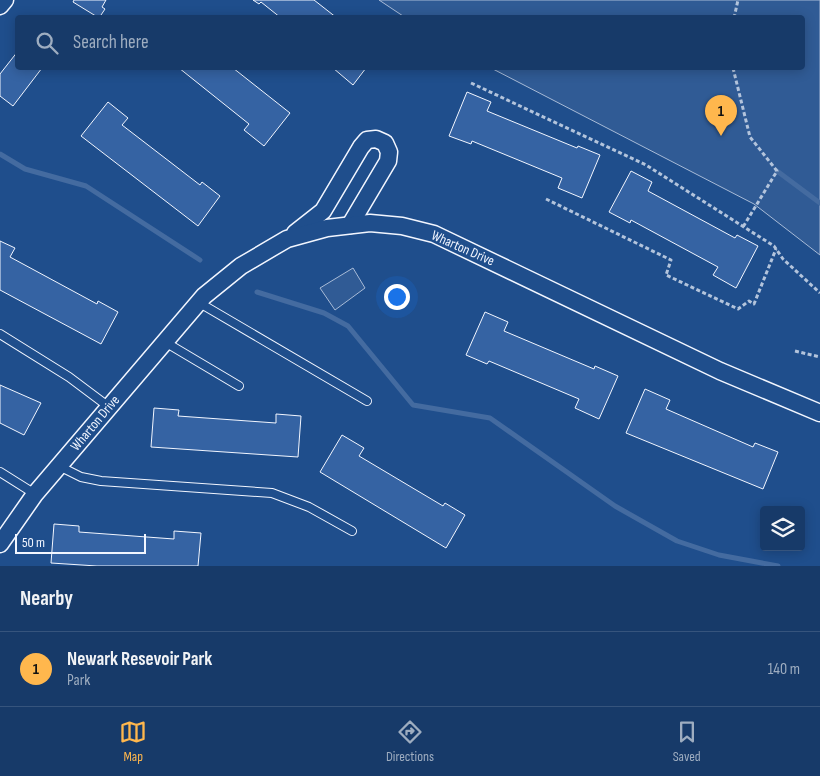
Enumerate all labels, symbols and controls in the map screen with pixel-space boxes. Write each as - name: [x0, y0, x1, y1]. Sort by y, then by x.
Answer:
- search box: [15, 15, 805, 70]
- icon: search: [33, 29, 61, 57]
- text: Search here: [73, 31, 149, 54]
- pin: 1: [705, 95, 737, 136]
- street label: Wharton Drive: [429, 227, 497, 269]
- your location: [384, 284, 410, 310]
- street label: Wharton Drive: [67, 392, 123, 454]
- map controls: [760, 506, 805, 551]
- button: layers: [760, 506, 805, 551]
- scale bar: [15, 531, 146, 554]
- text: 50 m: [22, 534, 45, 551]
- text: Nearby: [20, 586, 73, 611]
- text: Newark Resevoir Park: [67, 648, 212, 671]
- text: 1: [33, 660, 39, 679]
- text: 140 m: [768, 660, 800, 679]
- text: Park: [67, 671, 90, 690]
- tab: Map: [119, 718, 147, 765]
- tab: Directions: [386, 718, 434, 765]
- tab: Saved: [673, 718, 701, 765]

